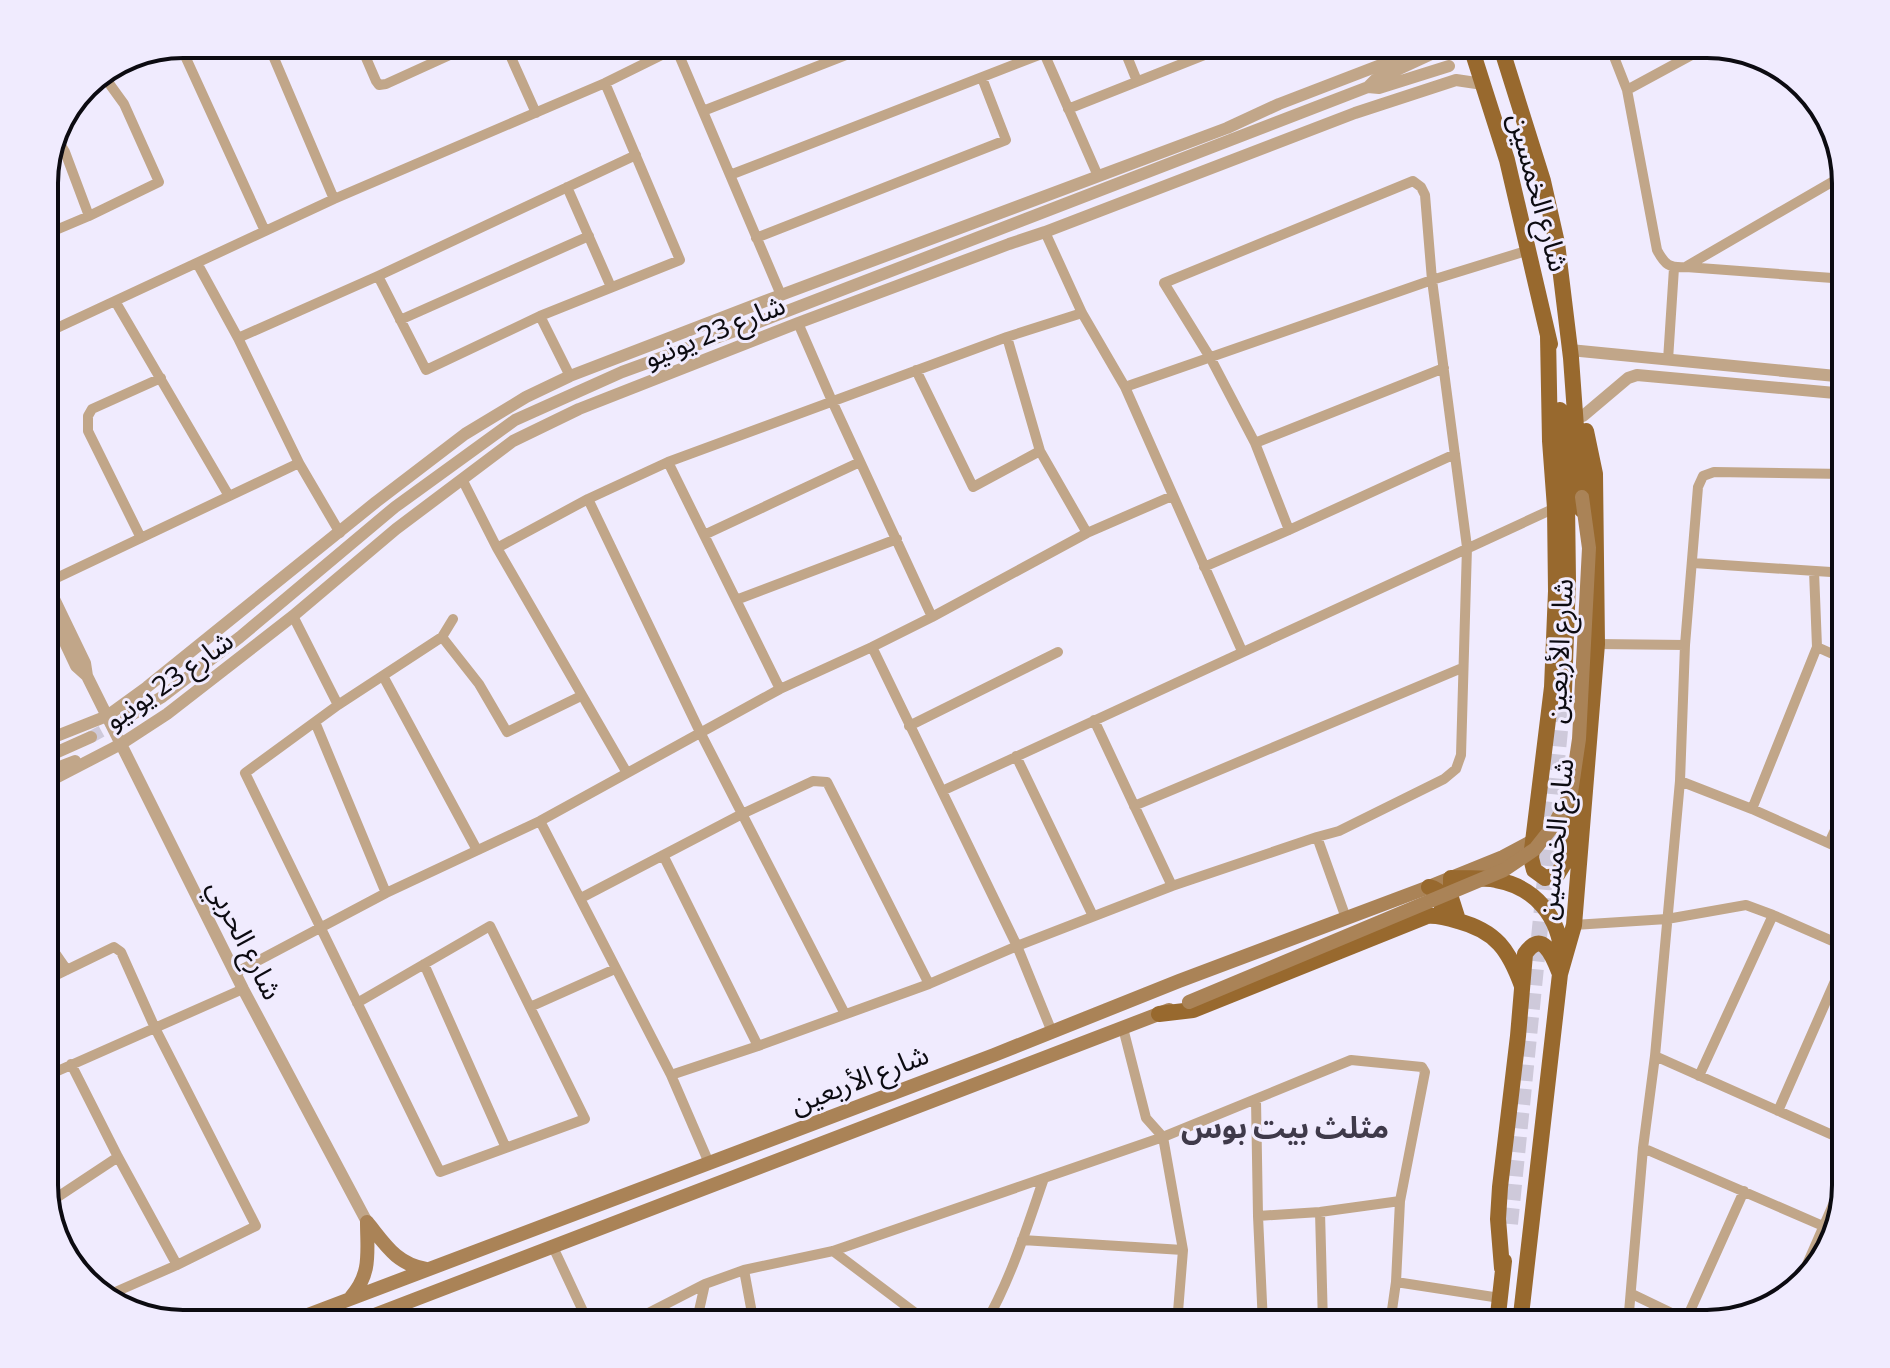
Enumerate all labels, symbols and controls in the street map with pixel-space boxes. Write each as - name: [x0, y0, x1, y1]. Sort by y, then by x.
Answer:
- street label: شارع الخمسين: [1498, 109, 1577, 276]
- street label: شارع 23 يونيو: [638, 286, 792, 378]
- street label: شارع الأربعين: [1537, 578, 1584, 725]
- street label: شارع 23 يونيو: [97, 622, 242, 740]
- street label: شارع الخمسين: [1529, 756, 1584, 922]
- street label: شارع الحربي: [196, 873, 291, 1007]
- street label: شارع الأربعين: [785, 1036, 935, 1125]
- district label: مثلث بيت بوس: [1181, 1107, 1389, 1145]

